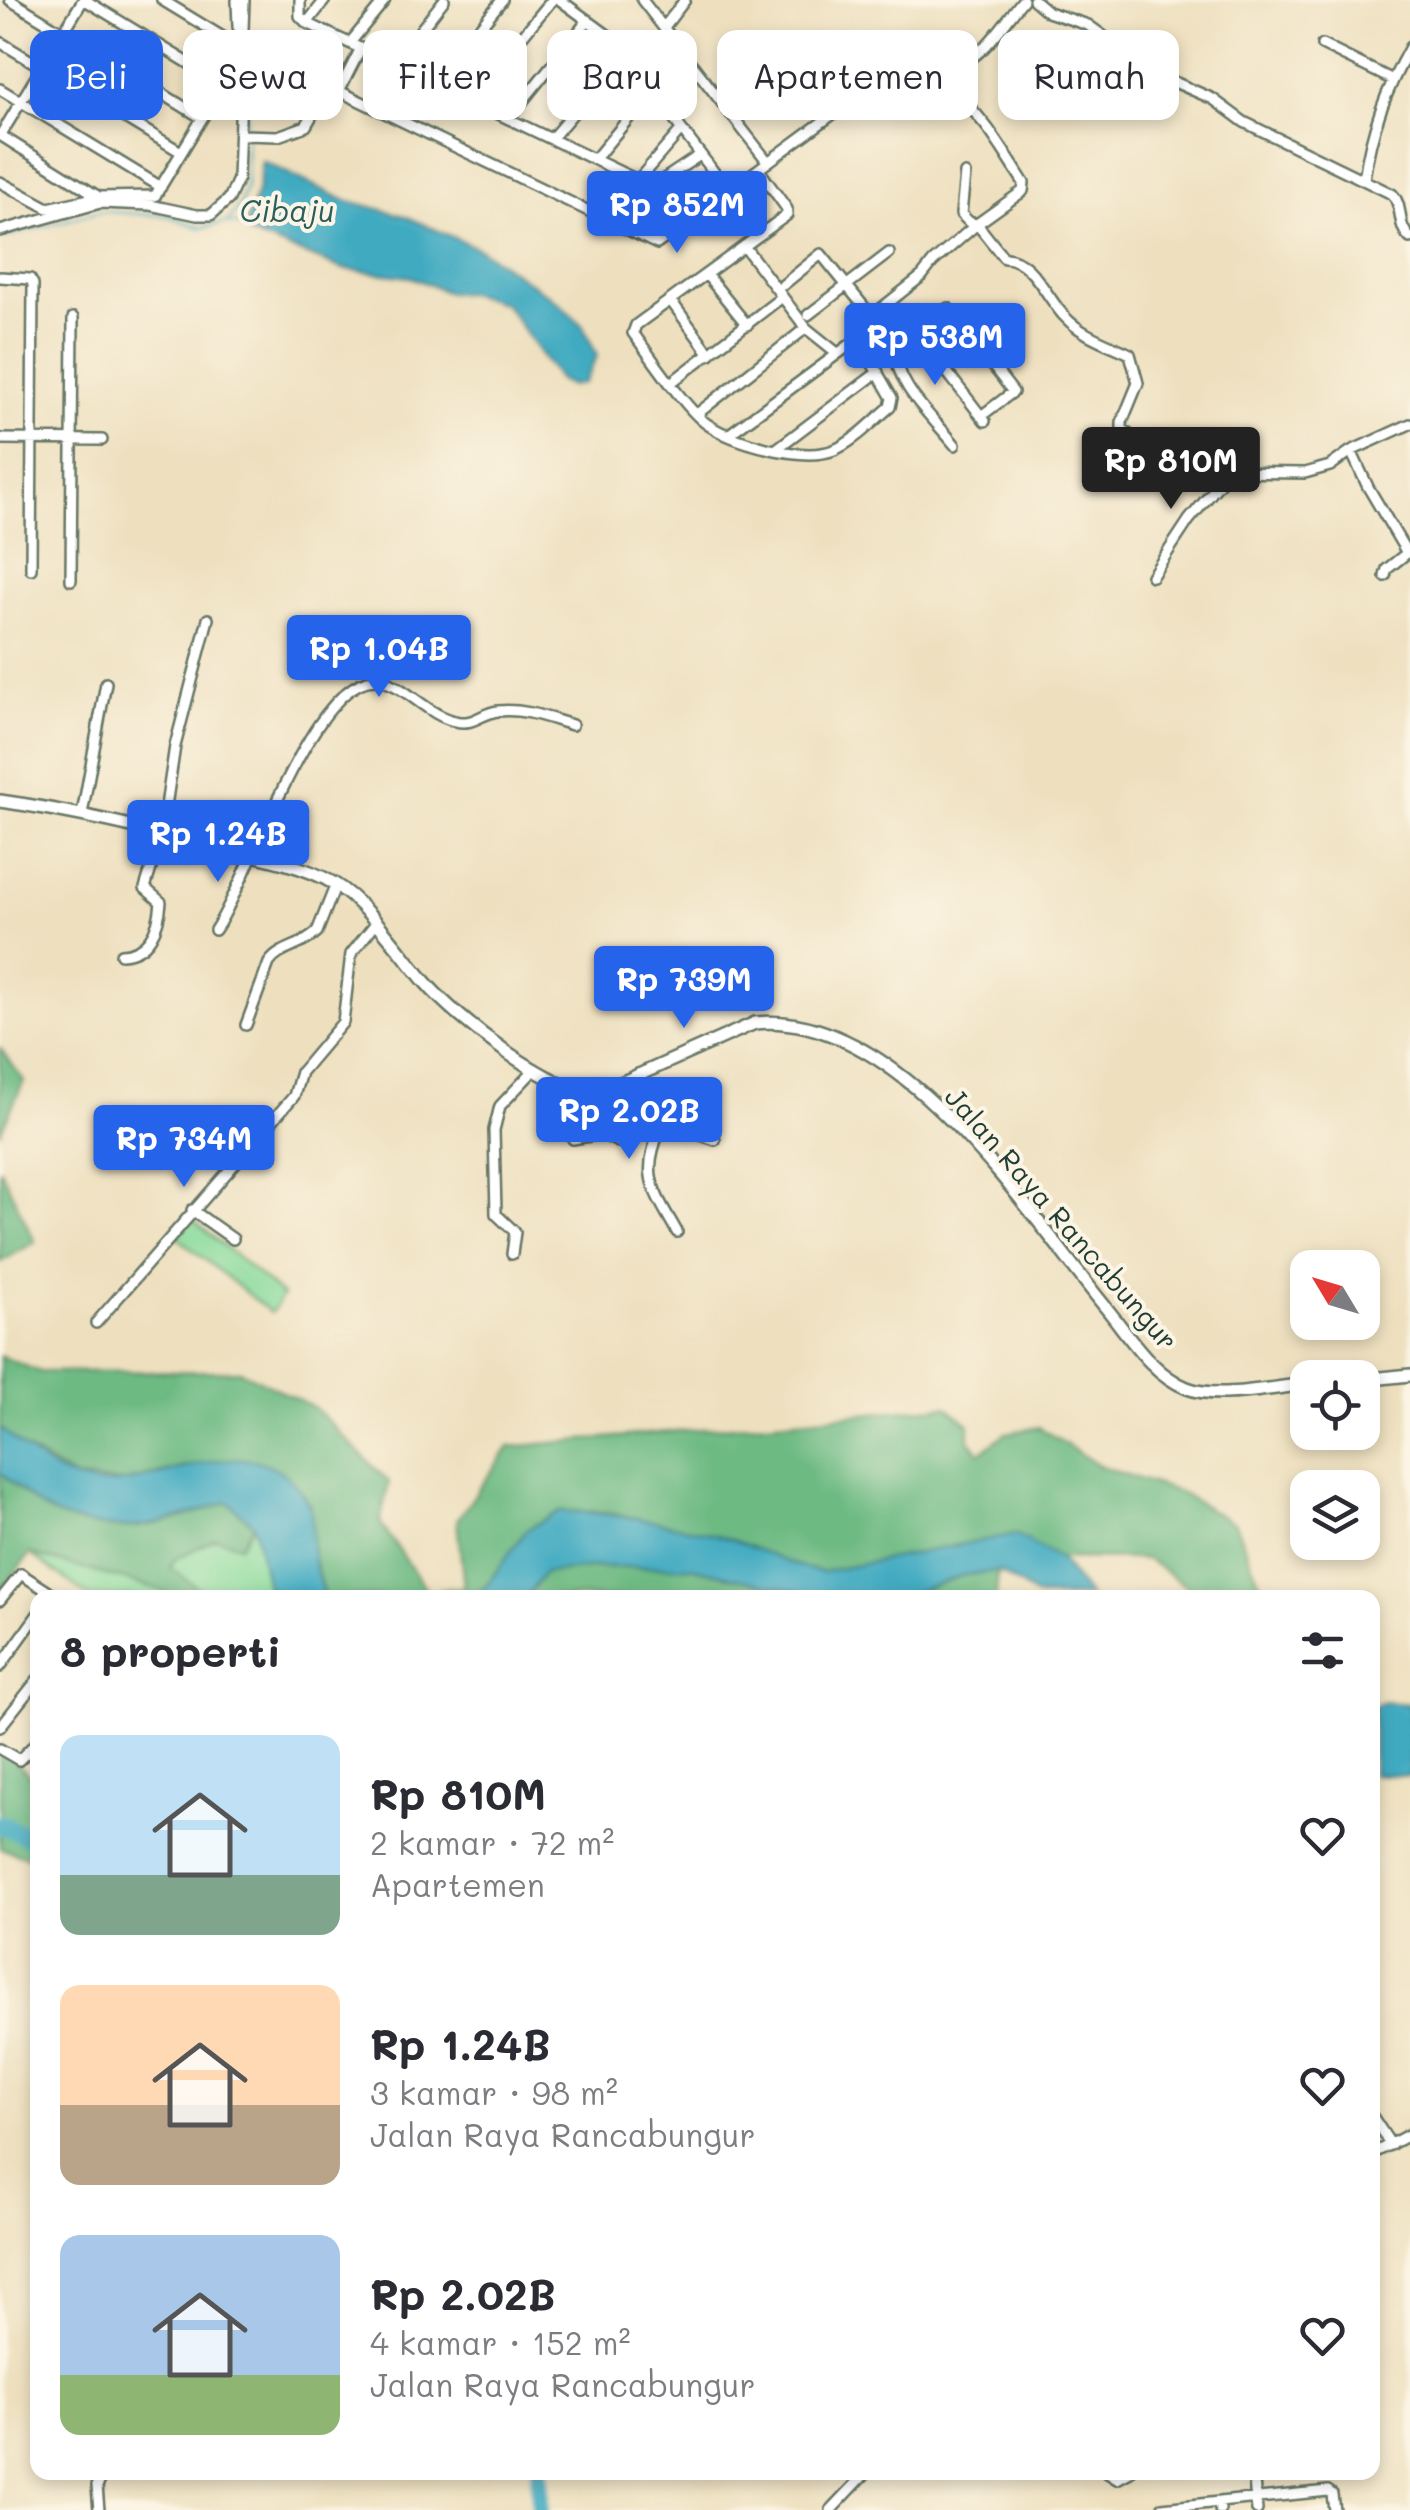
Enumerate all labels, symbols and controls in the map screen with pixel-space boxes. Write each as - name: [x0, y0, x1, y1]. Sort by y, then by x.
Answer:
- chip: Beli: [30, 30, 163, 120]
- chip: Sewa: [183, 30, 343, 120]
- chip: Filter: [363, 30, 527, 120]
- chip: Baru: [547, 30, 697, 120]
- chip: Apartemen: [717, 30, 978, 120]
- chip: Rumah: [998, 30, 1179, 120]
- pin: Rp 852M: [585, 171, 769, 256]
- text: Rp 852M: [609, 182, 745, 224]
- water label: Cibaju: [240, 190, 334, 230]
- pin: Rp 538M: [843, 303, 1027, 388]
- text: Rp 538M: [866, 314, 1004, 356]
- pin: Rp 810M: [1079, 427, 1263, 512]
- text: Rp 810M: [1104, 438, 1238, 480]
- pin: Rp 1.04B: [276, 615, 482, 700]
- text: Rp 1.04B: [309, 626, 449, 668]
- pin: Rp 1.24B: [115, 800, 321, 885]
- text: Rp 1.24B: [149, 811, 287, 853]
- pin: Rp 739M: [592, 946, 776, 1031]
- text: Rp 739M: [616, 957, 752, 999]
- pin: Rp 2.02B: [526, 1077, 732, 1162]
- street label: Jalan Raya Rancabungur: [938, 1079, 1186, 1357]
- text: Rp 2.02B: [558, 1088, 700, 1130]
- pin: Rp 734M: [92, 1105, 276, 1190]
- text: Rp 734M: [115, 1116, 253, 1158]
- north arrow: [1290, 1250, 1380, 1340]
- map controls: [1290, 1250, 1380, 1560]
- button: locate: [1290, 1360, 1380, 1450]
- button: layers: [1290, 1470, 1380, 1560]
- text: 8 properti: [60, 1623, 281, 1678]
- icon: filters: [1295, 1623, 1350, 1678]
- text: Rp 810M: [370, 1766, 546, 1821]
- icon: home: [140, 1775, 260, 1895]
- icon: heart: [1295, 1808, 1350, 1863]
- text: 2 kamar · 72 m²: [370, 1821, 614, 1863]
- text: Apartemen: [370, 1863, 545, 1905]
- text: Rp 1.24B: [370, 2016, 551, 2071]
- icon: home: [140, 2025, 260, 2145]
- icon: heart: [1295, 2058, 1350, 2113]
- text: 3 kamar · 98 m²: [370, 2071, 618, 2113]
- text: Jalan Raya Rancabungur: [370, 2113, 755, 2155]
- text: Rp 2.02B: [370, 2266, 556, 2321]
- icon: home: [140, 2275, 260, 2395]
- icon: heart: [1295, 2308, 1350, 2363]
- text: 4 kamar · 152 m²: [370, 2321, 631, 2363]
- text: Jalan Raya Rancabungur: [370, 2363, 755, 2405]

